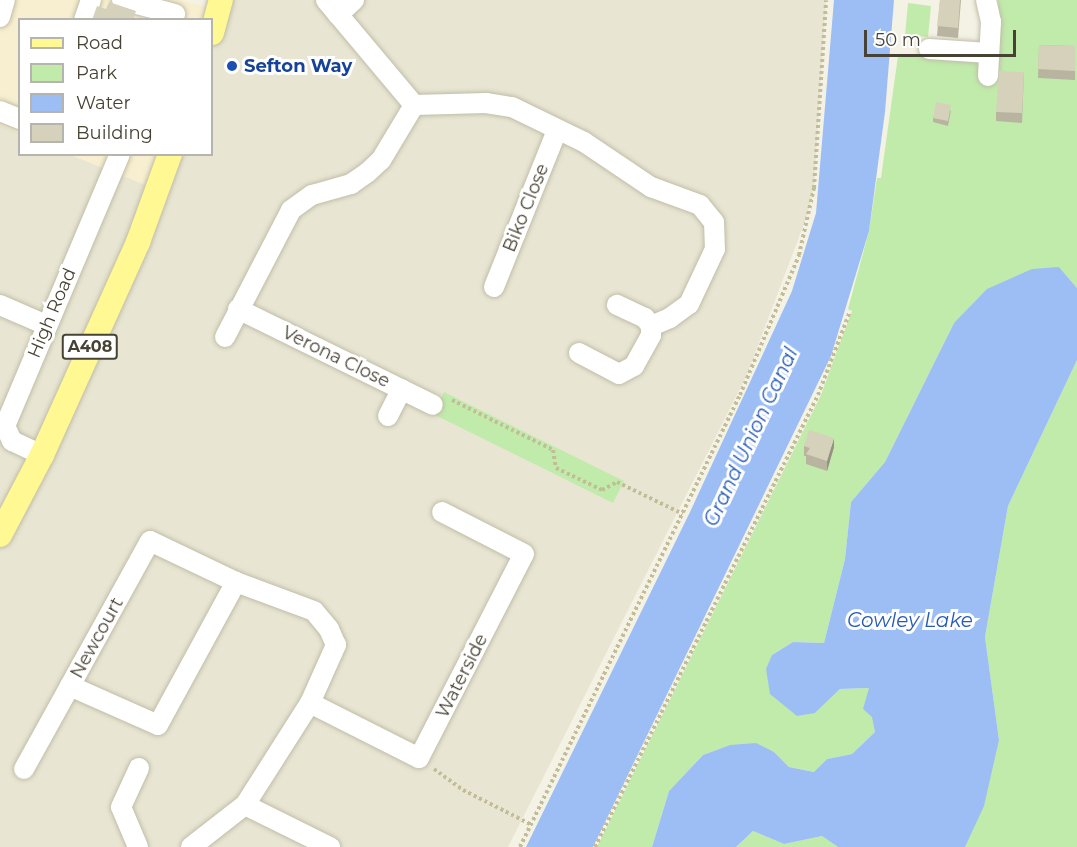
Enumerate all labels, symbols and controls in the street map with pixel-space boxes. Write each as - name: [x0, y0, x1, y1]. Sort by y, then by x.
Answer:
- legend: [18, 18, 213, 156]
- scale bar: [867, 18, 1018, 56]
- text: 50 m: [875, 29, 921, 51]
- text: Road: [76, 32, 123, 54]
- place label: Sefton Way: [244, 55, 352, 77]
- marker: Sefton Way: [225, 59, 239, 73]
- text: Park: [76, 62, 117, 84]
- text: Water: [76, 92, 131, 114]
- text: Building: [76, 122, 153, 144]
- street label: Biko Close: [499, 161, 553, 255]
- street label: High Road: [23, 265, 81, 361]
- street label: Verona Close: [279, 322, 393, 392]
- road number: A408: [62, 334, 118, 360]
- water label: Grand Union Canal: [699, 344, 803, 530]
- street label: Newcourt: [66, 594, 128, 682]
- water label: Cowley Lake: [847, 608, 973, 632]
- street label: Waterside: [432, 630, 492, 722]

